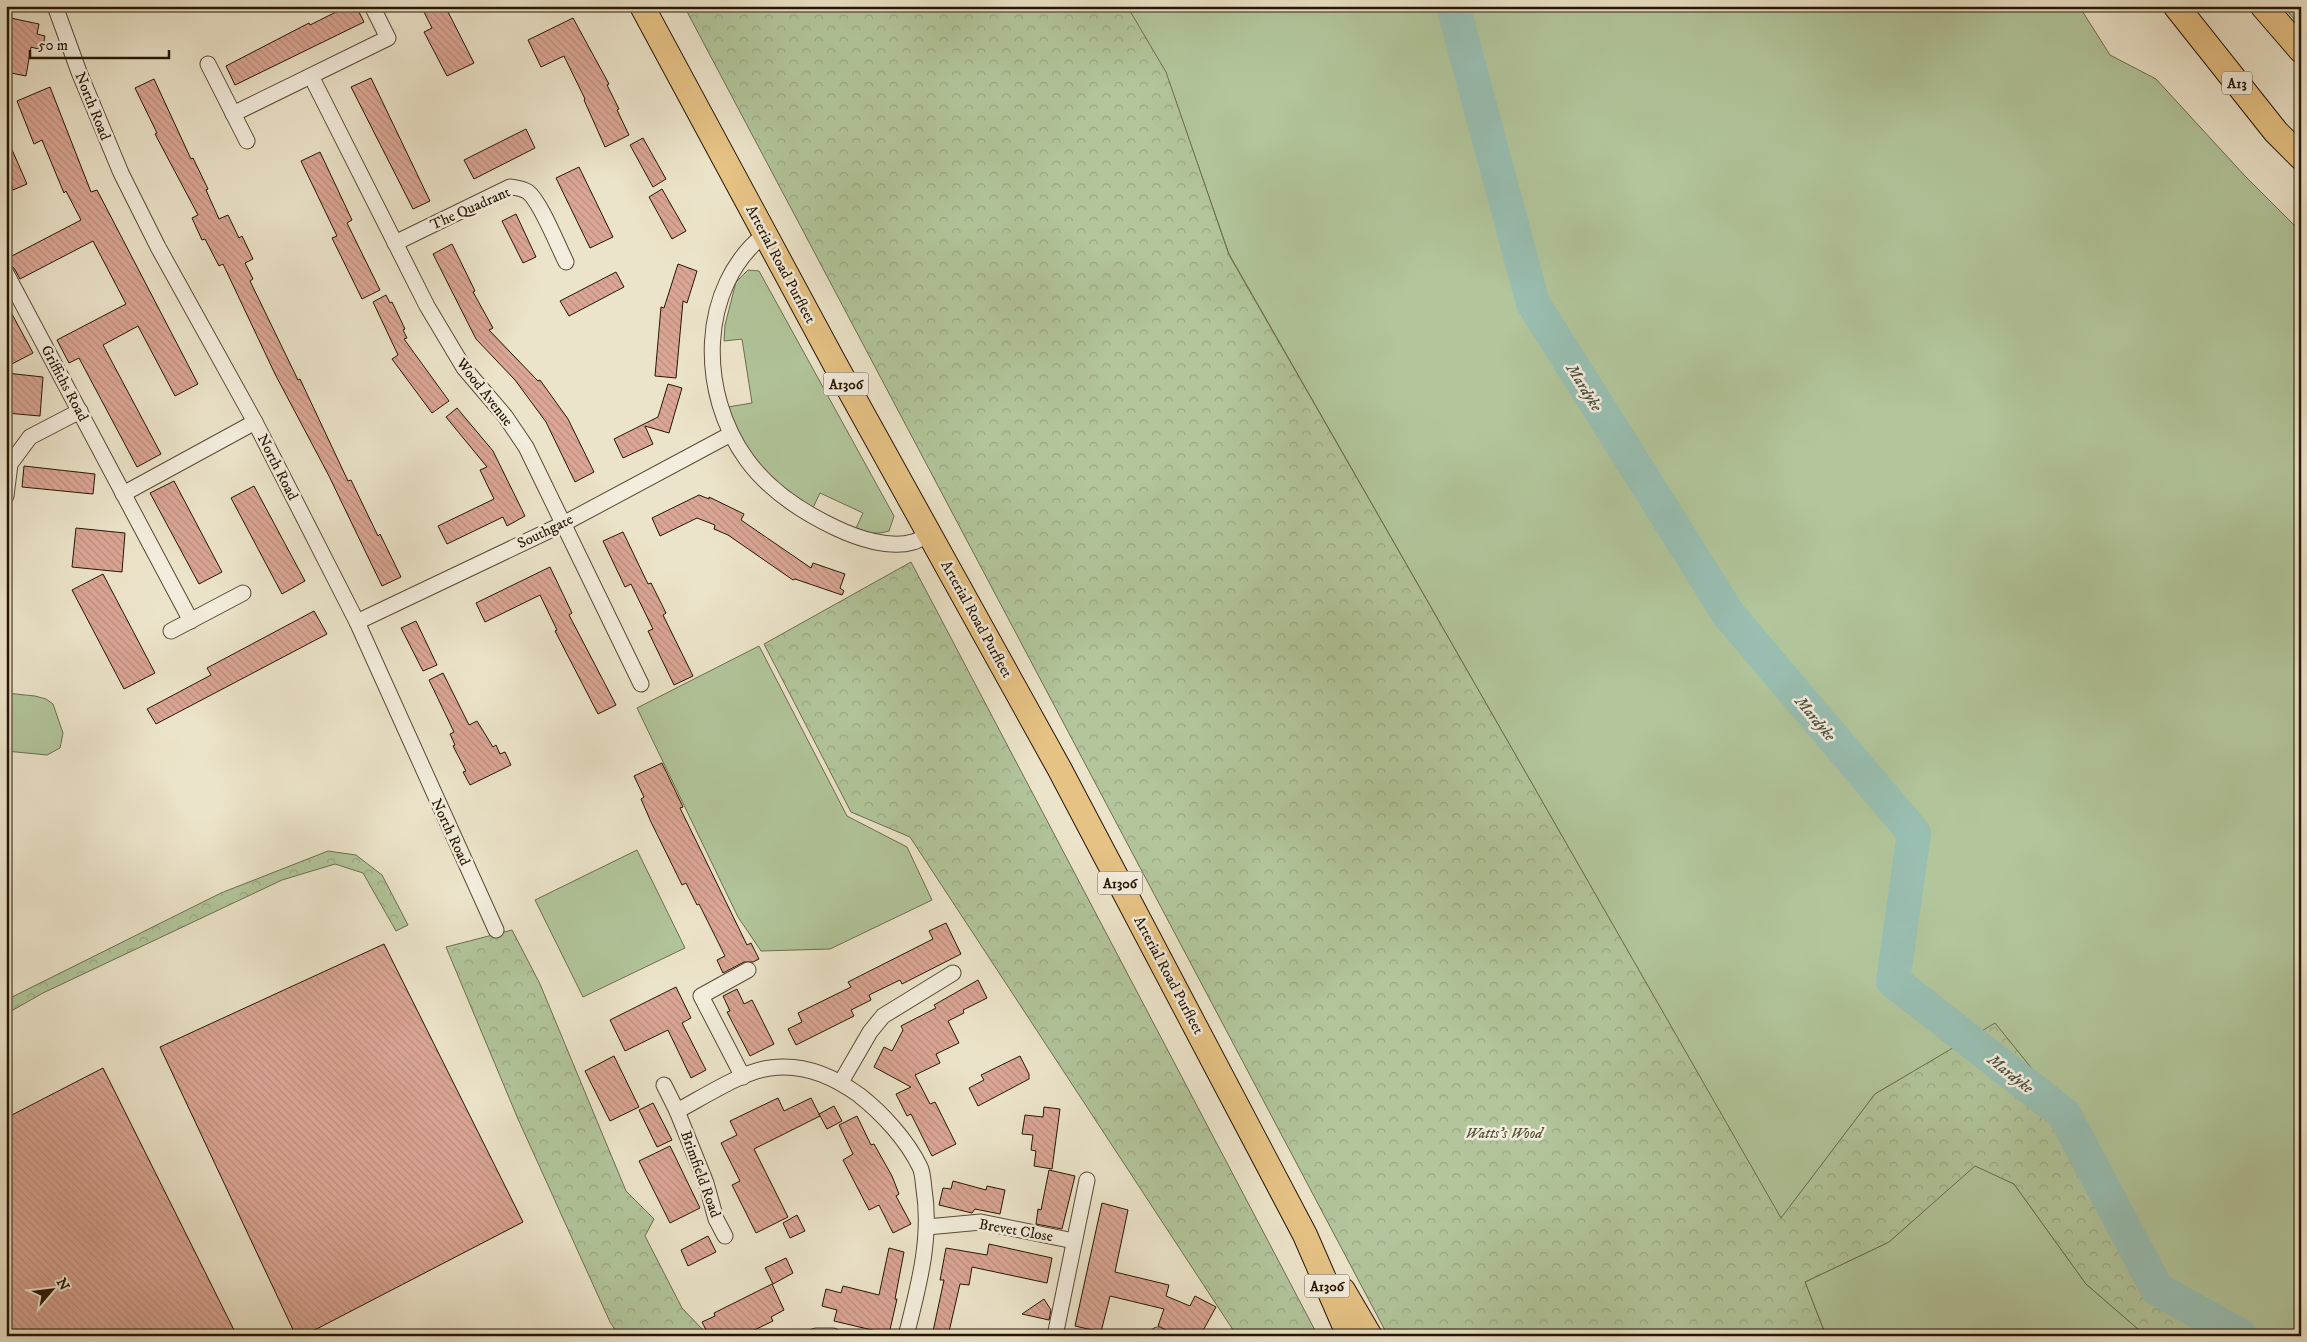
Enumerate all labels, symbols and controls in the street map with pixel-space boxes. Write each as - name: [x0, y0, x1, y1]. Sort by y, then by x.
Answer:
- scale bar: [30, 28, 169, 60]
- text: 50 m: [38, 36, 68, 55]
- street label: North Road: [70, 69, 115, 143]
- road number: A13: [2222, 72, 2252, 95]
- street label: The Quadrant: [427, 182, 513, 234]
- street label: Arterial Road Purfleet: [741, 202, 820, 327]
- street label: Griffiths Road: [37, 342, 93, 425]
- street label: Wood Avenue: [451, 354, 517, 430]
- water label: Mardyke: [1561, 359, 1607, 416]
- road number: A1306: [824, 372, 868, 396]
- street label: North Road: [253, 431, 303, 504]
- street label: Southgate: [514, 510, 576, 553]
- street label: Arterial Road Purfleet: [936, 557, 1017, 681]
- water label: Mardyke: [1790, 691, 1840, 746]
- street label: North Road: [427, 796, 475, 869]
- road number: A1306: [1098, 871, 1142, 894]
- street label: Arterial Road Purfleet: [1129, 913, 1208, 1038]
- water label: Mardyke: [1983, 1049, 2038, 1098]
- park label: Watts's Wood: [1466, 1124, 1545, 1143]
- street label: Brimfield Road: [676, 1128, 725, 1221]
- street label: Brevet Close: [977, 1215, 1054, 1246]
- north arrow: [28, 1264, 78, 1314]
- road number: A1306: [1304, 1274, 1350, 1298]
- text: N: [52, 1275, 73, 1294]

